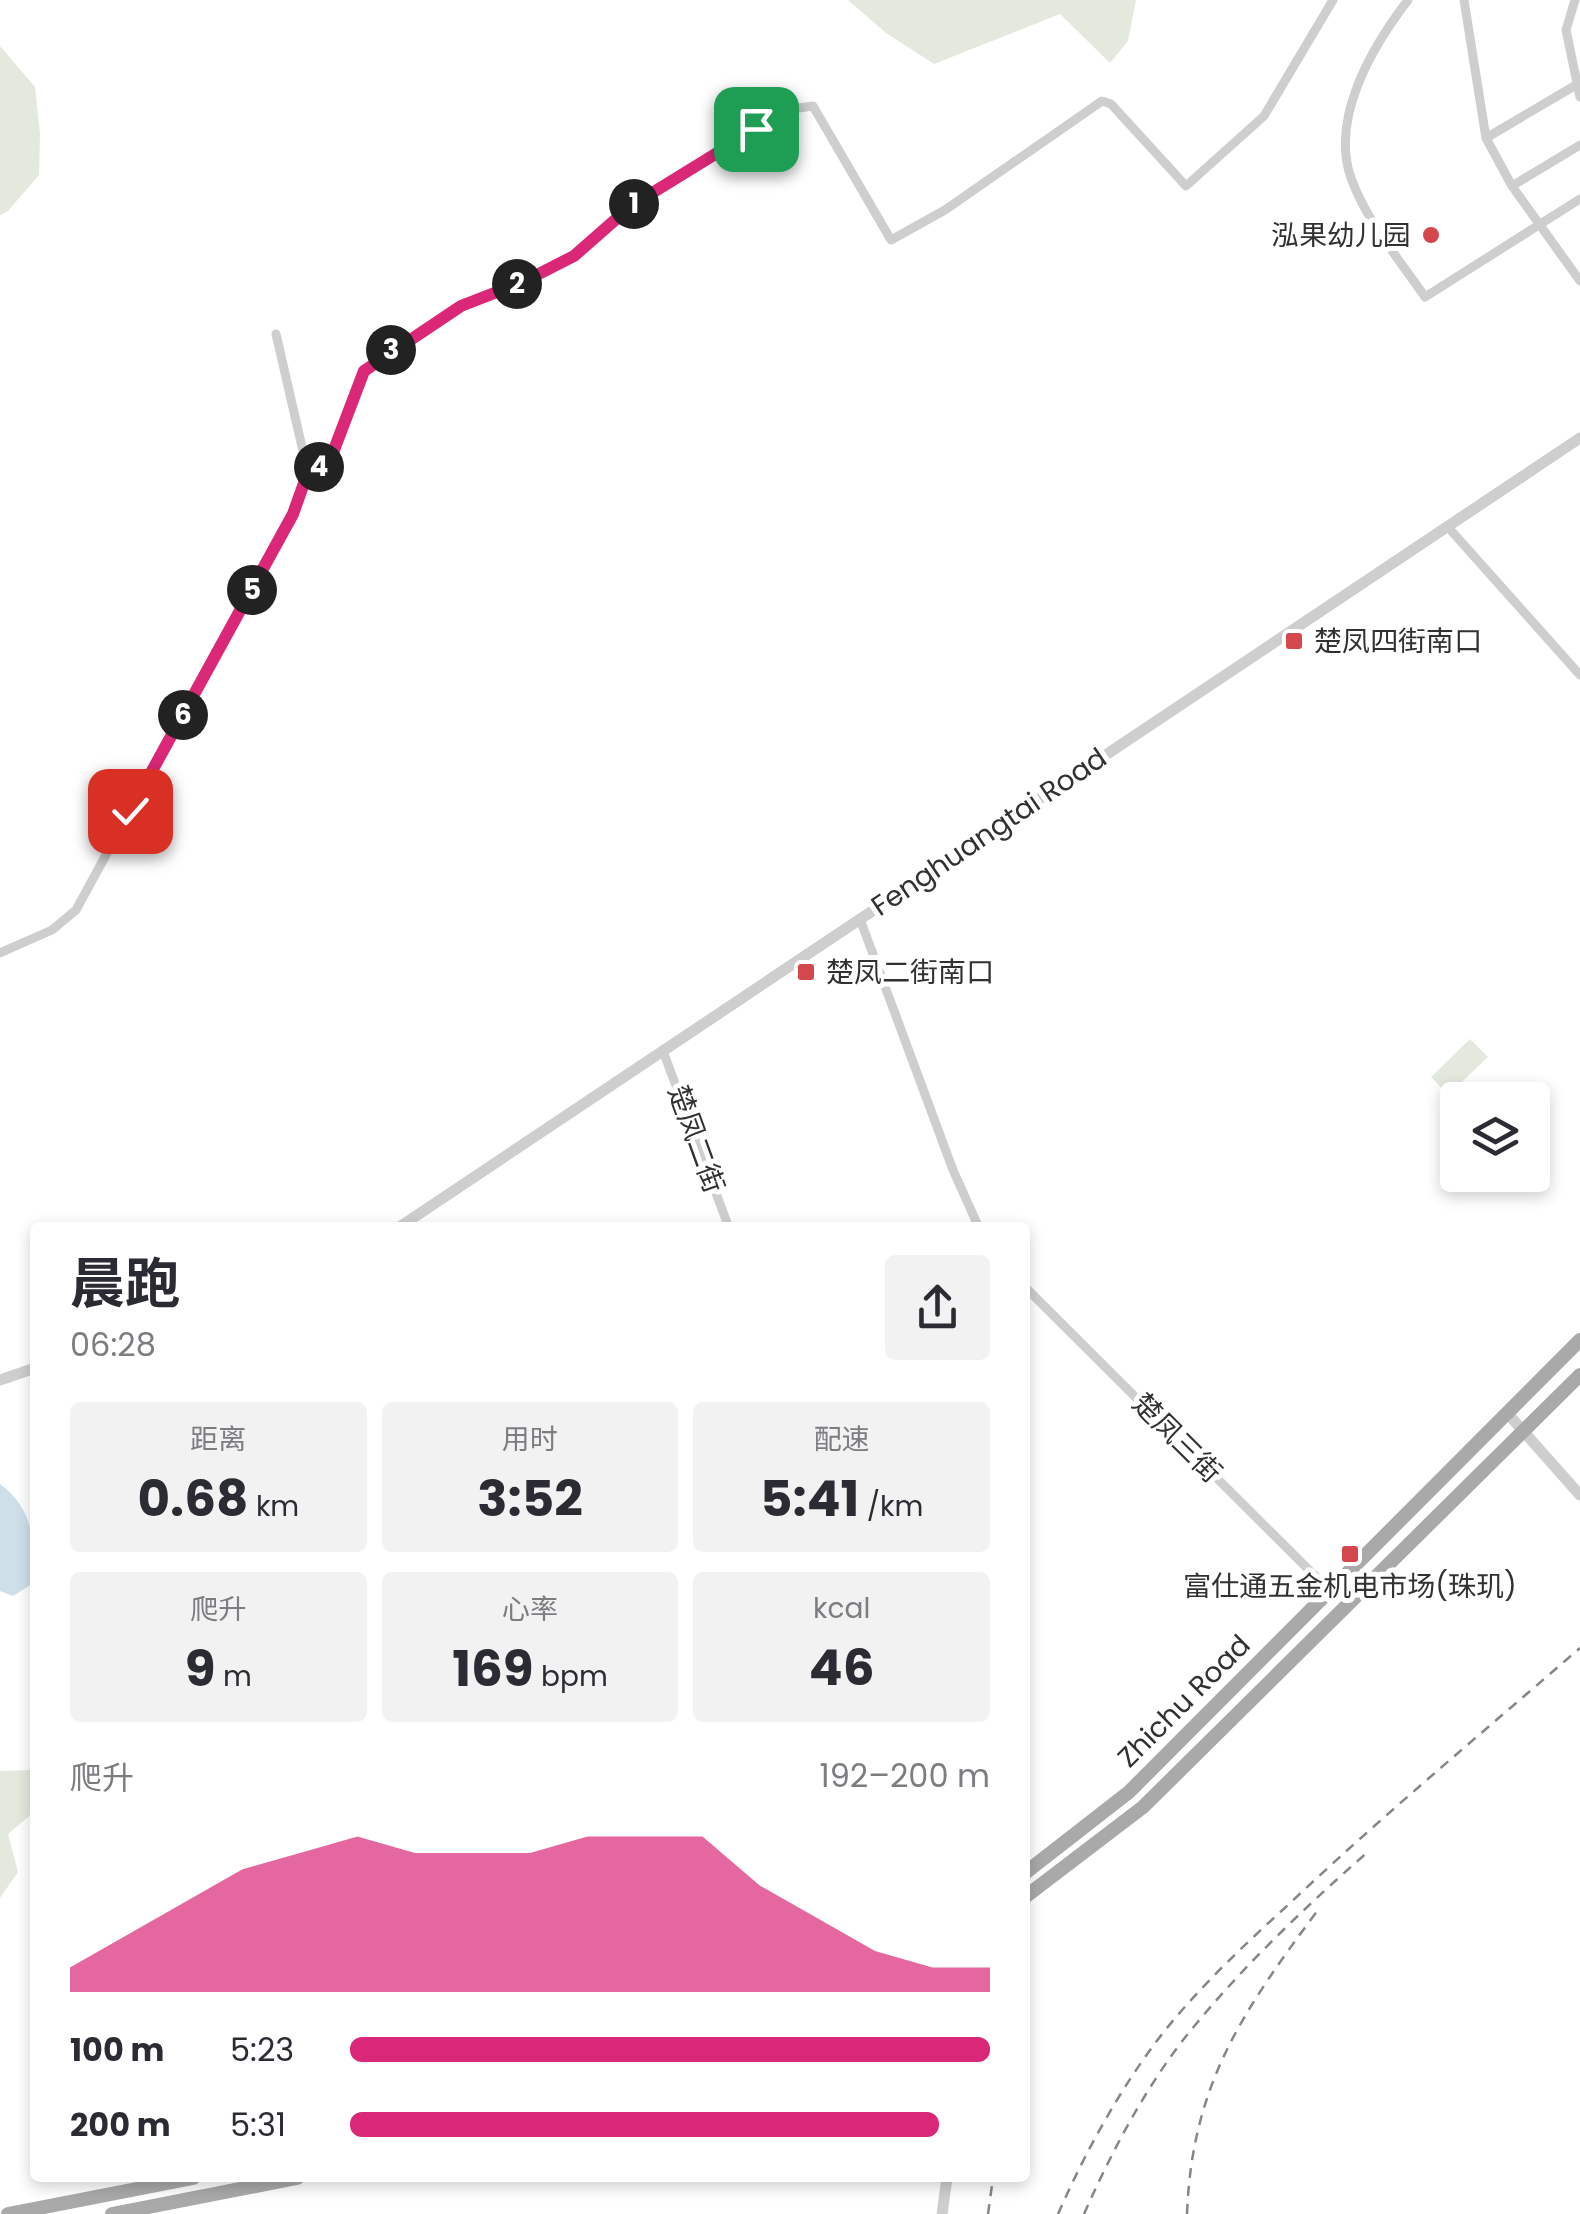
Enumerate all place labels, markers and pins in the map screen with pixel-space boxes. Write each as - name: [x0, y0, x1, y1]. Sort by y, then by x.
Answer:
- pin: [714, 87, 799, 172]
- pin: 1: [609, 179, 659, 229]
- place label: 泓果幼儿园: [1271, 216, 1411, 255]
- marker: 泓果幼儿园: [1420, 224, 1442, 246]
- pin: 2: [492, 259, 542, 309]
- pin: 3: [366, 325, 416, 375]
- pin: 4: [294, 442, 344, 492]
- pin: 5: [227, 565, 277, 615]
- place label: 楚凤四街南口: [1314, 622, 1482, 661]
- marker: 楚凤四街南口: [1283, 630, 1305, 652]
- pin: 6: [158, 690, 208, 740]
- pin: [88, 769, 173, 854]
- place label: 楚凤二街南口: [826, 953, 994, 992]
- marker: 楚凤二街南口: [795, 961, 817, 983]
- marker: 富仕通五金机电市场(珠玑): [1339, 1543, 1361, 1565]
- place label: 富仕通五金机电市场(珠玑): [1183, 1567, 1517, 1606]

